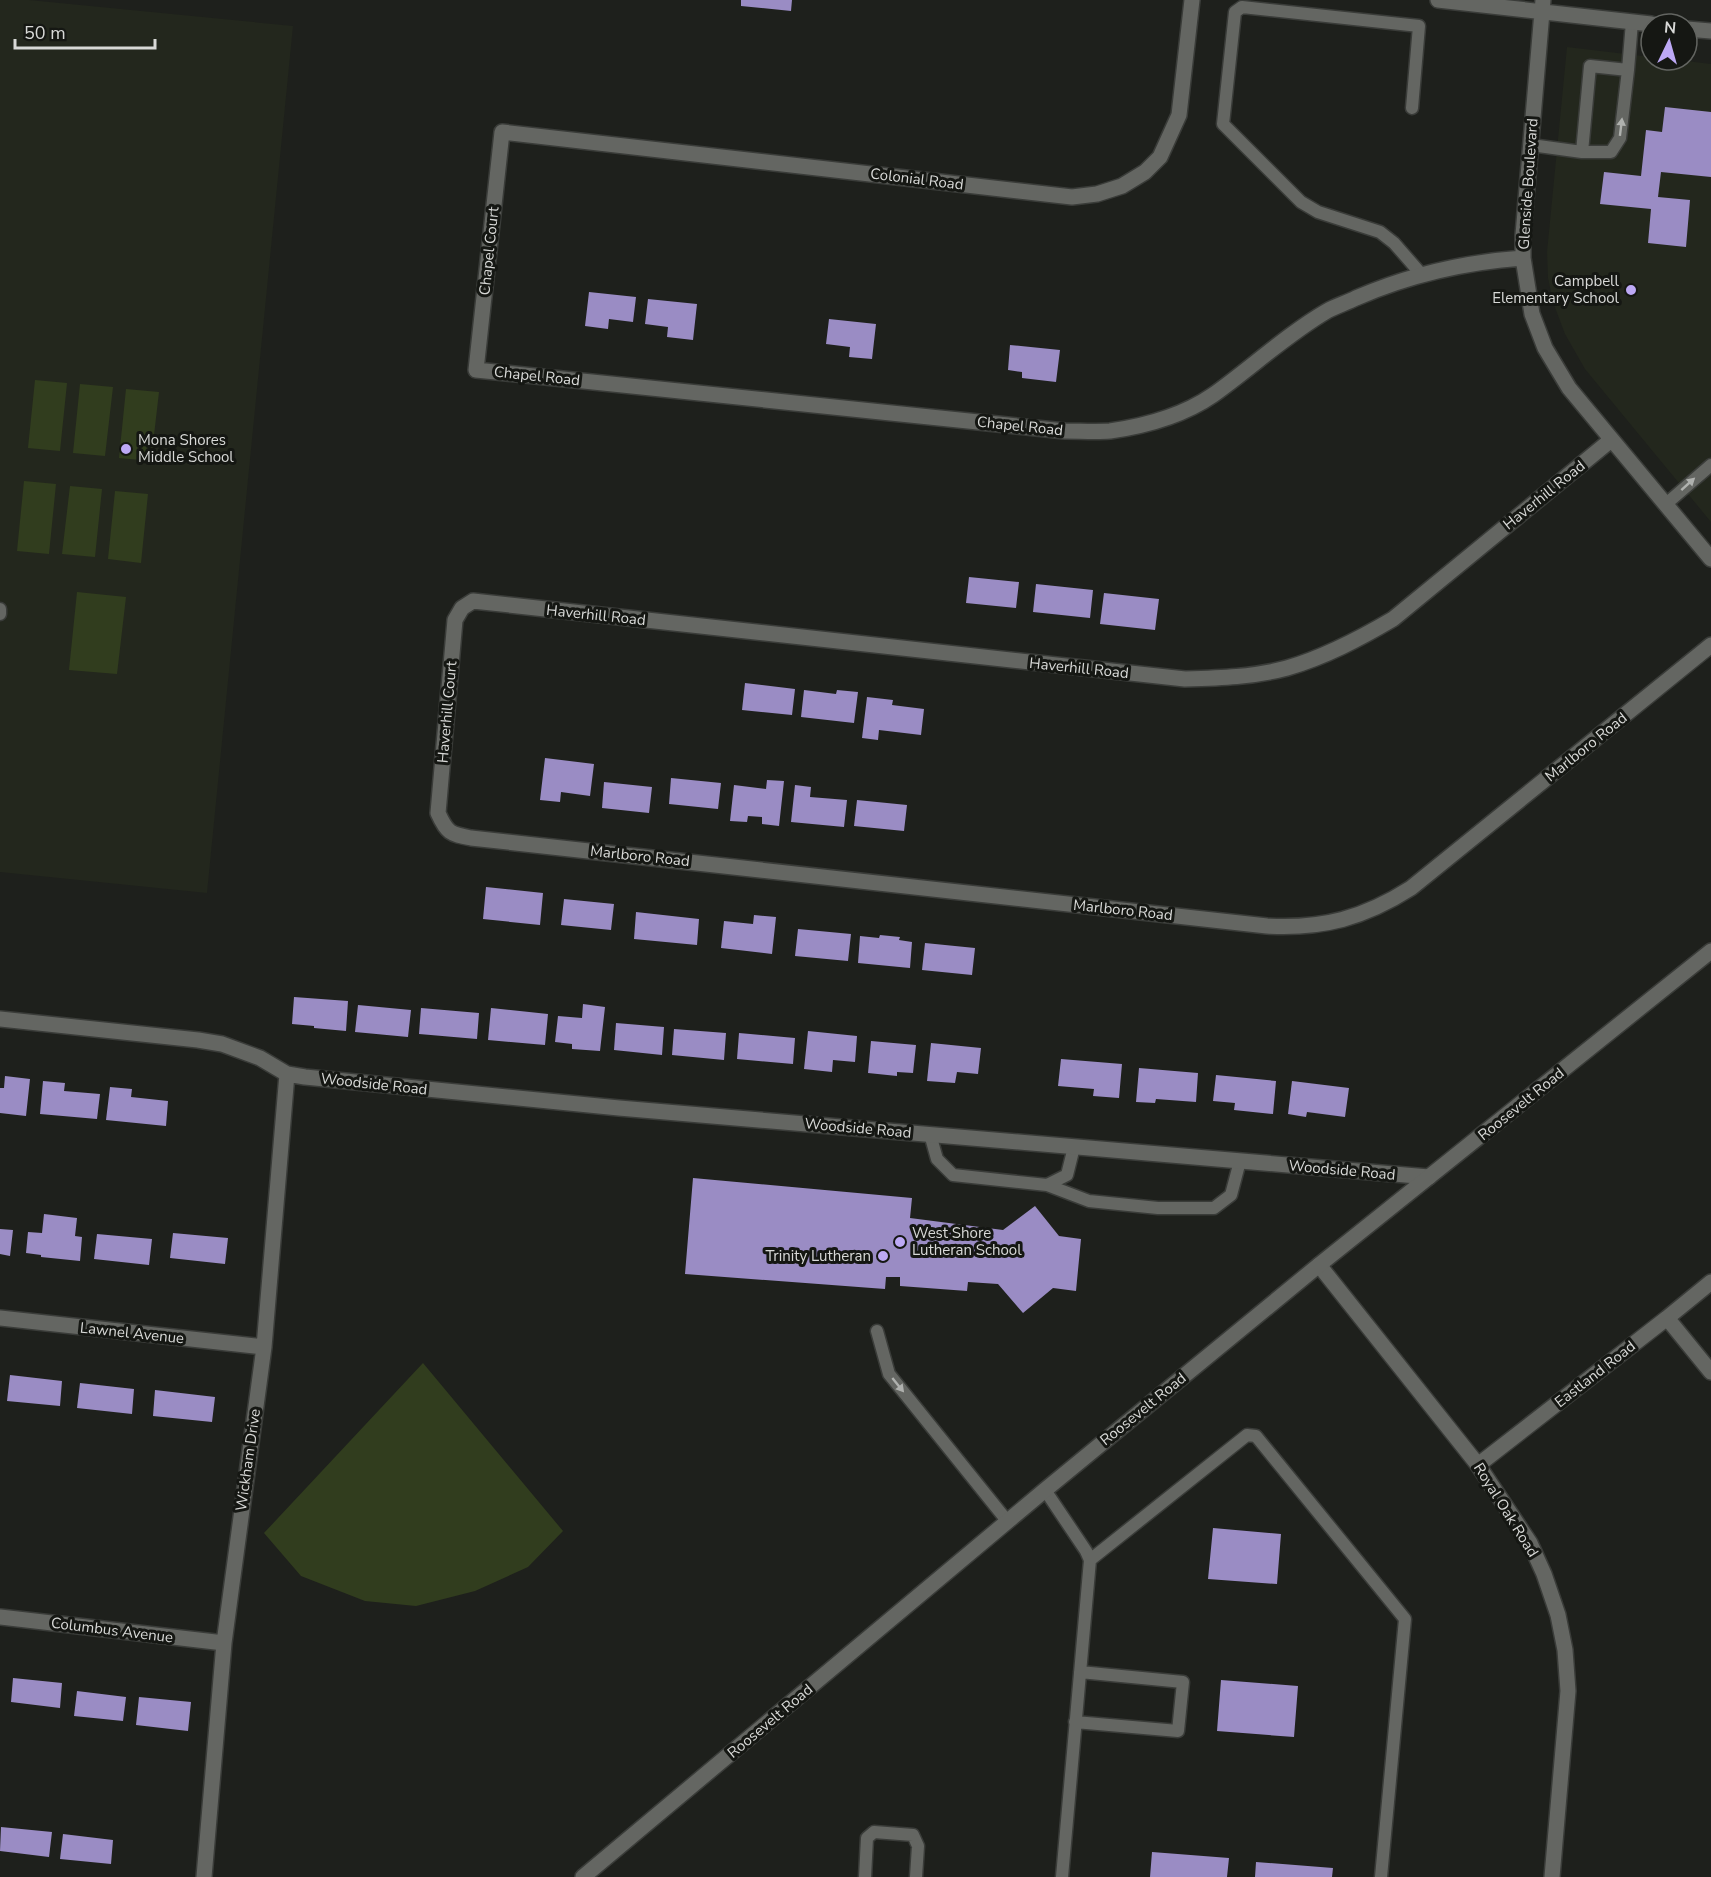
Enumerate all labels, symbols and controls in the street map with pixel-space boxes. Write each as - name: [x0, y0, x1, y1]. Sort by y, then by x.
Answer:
- scale bar: [15, 12, 154, 50]
- north arrow: [1639, 12, 1699, 72]
- text: N: [1663, 17, 1677, 40]
- text: 50 m: [24, 21, 66, 45]
- one-way arrow: [1617, 117, 1626, 136]
- street label: Glenside Boulevard: [1513, 118, 1543, 250]
- street label: Colonial Road: [869, 163, 965, 195]
- street label: Chapel Court: [474, 205, 504, 296]
- place label: Campbell Elementary School: [1492, 271, 1620, 308]
- marker: Campbell Elementary School: [1624, 283, 1638, 297]
- street label: Chapel Road: [493, 362, 581, 390]
- street label: Chapel Road: [976, 412, 1064, 440]
- place label: Mona Shores Middle School: [138, 430, 234, 467]
- marker: Mona Shores Middle School: [119, 442, 133, 456]
- street label: Haverhill Road: [1499, 456, 1589, 534]
- one-way arrow: [1680, 477, 1695, 491]
- street label: Haverhill Road: [545, 600, 647, 630]
- street label: Haverhill Road: [1028, 653, 1130, 683]
- street label: Haverhill Court: [433, 659, 461, 764]
- street label: Marlboro Road: [1541, 708, 1631, 786]
- street label: Marlboro Road: [589, 841, 691, 871]
- street label: Marlboro Road: [1072, 895, 1174, 925]
- street label: Roosevelt Road: [1474, 1063, 1568, 1145]
- street label: Woodside Road: [320, 1068, 428, 1100]
- street label: Woodside Road: [804, 1113, 912, 1143]
- street label: Woodside Road: [1288, 1155, 1396, 1185]
- place label: West Shore Lutheran School: [912, 1223, 1022, 1260]
- marker: West Shore Lutheran School: [893, 1235, 907, 1249]
- place label: Trinity Lutheran: [765, 1246, 871, 1266]
- marker: Trinity Lutheran: [876, 1249, 890, 1263]
- street label: Lawnel Avenue: [79, 1318, 185, 1348]
- street label: Eastland Road: [1550, 1336, 1640, 1412]
- street label: Roosevelt Road: [1096, 1368, 1190, 1450]
- one-way arrow: [891, 1377, 903, 1392]
- street label: Wickham Drive: [231, 1408, 265, 1512]
- street label: Royal Oak Road: [1469, 1459, 1543, 1561]
- street label: Columbus Avenue: [50, 1613, 174, 1647]
- street label: Roosevelt Road: [723, 1679, 817, 1763]

